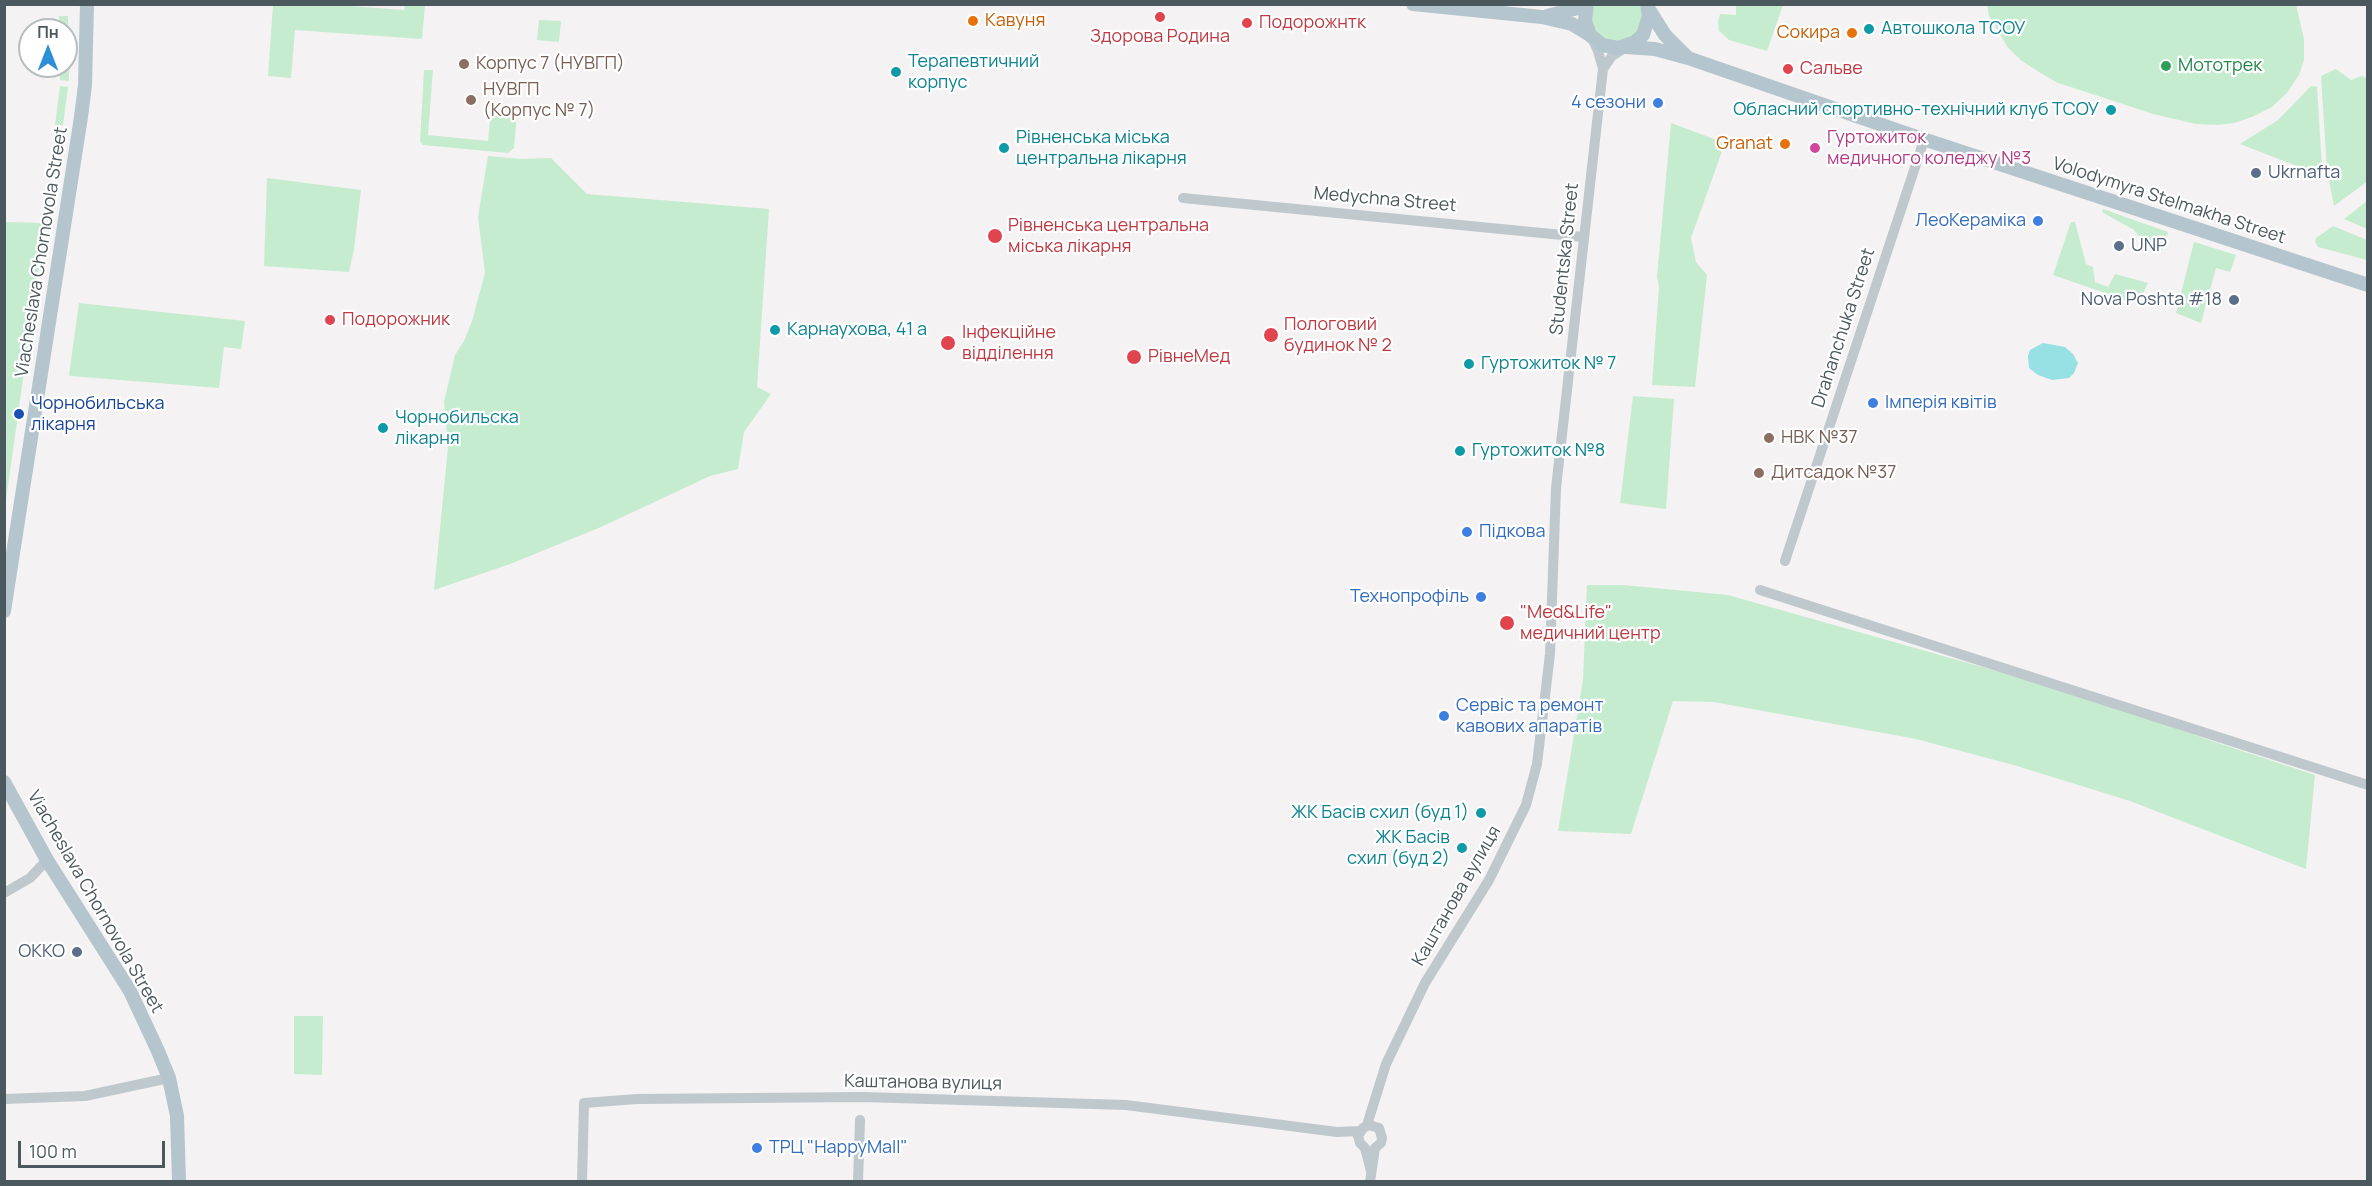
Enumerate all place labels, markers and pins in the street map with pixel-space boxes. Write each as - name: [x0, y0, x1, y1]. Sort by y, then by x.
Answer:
- place label: Кавуня: [985, 10, 1045, 32]
- marker: Здорова Родина: [1153, 10, 1167, 24]
- place label: Подорожнтк: [1259, 12, 1366, 34]
- marker: Кавуня: [966, 14, 980, 28]
- marker: Подорожнтк: [1240, 16, 1254, 30]
- place label: Автошкола ТСОУ: [1881, 18, 2026, 40]
- place label: Сокира: [1777, 22, 1840, 44]
- marker: Автошкола ТСОУ: [1862, 22, 1876, 36]
- place label: Здорова Родина: [1090, 26, 1230, 48]
- marker: Сокира: [1845, 26, 1859, 40]
- place label: Терапевтичний корпус: [908, 51, 1039, 94]
- place label: Корпус 7 (НУВГП): [476, 53, 625, 75]
- place label: Мототрек: [2178, 55, 2262, 77]
- marker: Корпус 7 (НУВГП): [457, 57, 471, 71]
- place label: Сальве: [1800, 58, 1863, 80]
- marker: Мототрек: [2159, 59, 2173, 73]
- marker: Сальве: [1781, 62, 1795, 76]
- marker: Терапевтичний корпус: [889, 65, 903, 79]
- place label: НУВГП (Корпус № 7): [483, 79, 595, 122]
- place label: 4 сезони: [1571, 92, 1646, 114]
- marker: НУВГП (Корпус № 7): [464, 93, 478, 107]
- marker: 4 сезони: [1651, 96, 1665, 110]
- place label: Обласний спортивно-технічний клуб ТСОУ: [1733, 99, 2099, 121]
- marker: Обласний спортивно-технічний клуб ТСОУ: [2104, 103, 2118, 117]
- place label: Рівненська міська центральна лікарня: [1016, 127, 1187, 170]
- place label: Гуртожиток медичного коледжу №3: [1827, 127, 2031, 170]
- place label: Granat: [1716, 133, 1773, 155]
- marker: Granat: [1778, 137, 1792, 151]
- marker: Рівненська міська центральна лікарня: [997, 141, 1011, 155]
- marker: Гуртожиток медичного коледжу №3: [1808, 141, 1822, 155]
- place label: Ukrnafta: [2268, 162, 2340, 184]
- marker: Ukrnafta: [2249, 166, 2263, 180]
- place label: ЛеоКерамiка: [1915, 210, 2026, 232]
- marker: ЛеоКерамiка: [2031, 214, 2045, 228]
- place label: Рівненська центральна міська лікарня: [1008, 215, 1209, 258]
- marker: Рівненська центральна міська лікарня: [986, 227, 1004, 245]
- place label: UNP: [2131, 235, 2167, 257]
- marker: UNP: [2112, 239, 2126, 253]
- place label: Nova Poshta #18: [2081, 289, 2222, 311]
- marker: Nova Poshta #18: [2227, 293, 2241, 307]
- place label: Подорожник: [342, 309, 450, 331]
- marker: Подорожник: [323, 313, 337, 327]
- place label: Пологовий будинок № 2: [1284, 314, 1392, 356]
- place label: Карнаухова, 41 а: [787, 319, 927, 341]
- place label: Інфекційне відділення: [962, 322, 1056, 364]
- marker: Карнаухова, 41 а: [768, 323, 782, 337]
- marker: Пологовий будинок № 2: [1262, 326, 1280, 344]
- marker: Інфекційне відділення: [939, 334, 957, 352]
- place label: РівнеМед: [1148, 346, 1230, 368]
- marker: РівнеМед: [1125, 348, 1143, 366]
- place label: Гуртожиток № 7: [1481, 353, 1616, 375]
- marker: Гуртожиток № 7: [1462, 357, 1476, 371]
- place label: Імперія квітів: [1885, 392, 1997, 414]
- place label: Чорнобильська лікарня: [31, 393, 164, 436]
- marker: Імперія квітів: [1866, 396, 1880, 410]
- marker: Чорнобильська лікарня: [12, 407, 26, 421]
- place label: Чорнобильска лікарня: [395, 407, 519, 450]
- marker: Чорнобильска лікарня: [376, 421, 390, 435]
- place label: НВК №37: [1781, 427, 1858, 449]
- marker: НВК №37: [1762, 431, 1776, 445]
- place label: Гуртожиток №8: [1472, 440, 1605, 462]
- marker: Гуртожиток №8: [1453, 444, 1467, 458]
- place label: Дитсадок №37: [1771, 462, 1896, 484]
- marker: Дитсадок №37: [1752, 466, 1766, 480]
- place label: Підкова: [1479, 521, 1545, 543]
- marker: Підкова: [1460, 525, 1474, 539]
- place label: Технопрофіль: [1350, 586, 1469, 608]
- marker: Технопрофіль: [1474, 590, 1488, 604]
- place label: "Med&Life" медичний центр: [1520, 602, 1661, 644]
- marker: "Med&Life" медичний центр: [1498, 614, 1516, 632]
- place label: Сервіс та ремонт кавових апаратів: [1456, 695, 1604, 738]
- marker: Сервіс та ремонт кавових апаратів: [1437, 709, 1451, 723]
- place label: ЖК Басів схил (буд 1): [1291, 802, 1469, 824]
- marker: ЖК Басів схил (буд 1): [1474, 806, 1488, 820]
- place label: ЖК Басів схил (буд 2): [1347, 827, 1450, 870]
- marker: ЖК Басів схил (буд 2): [1455, 841, 1469, 855]
- place label: OKKO: [18, 941, 65, 963]
- marker: OKKO: [70, 945, 84, 959]
- place label: ТРЦ "HappyMall": [769, 1137, 908, 1159]
- marker: ТРЦ "HappyMall": [750, 1141, 764, 1155]

